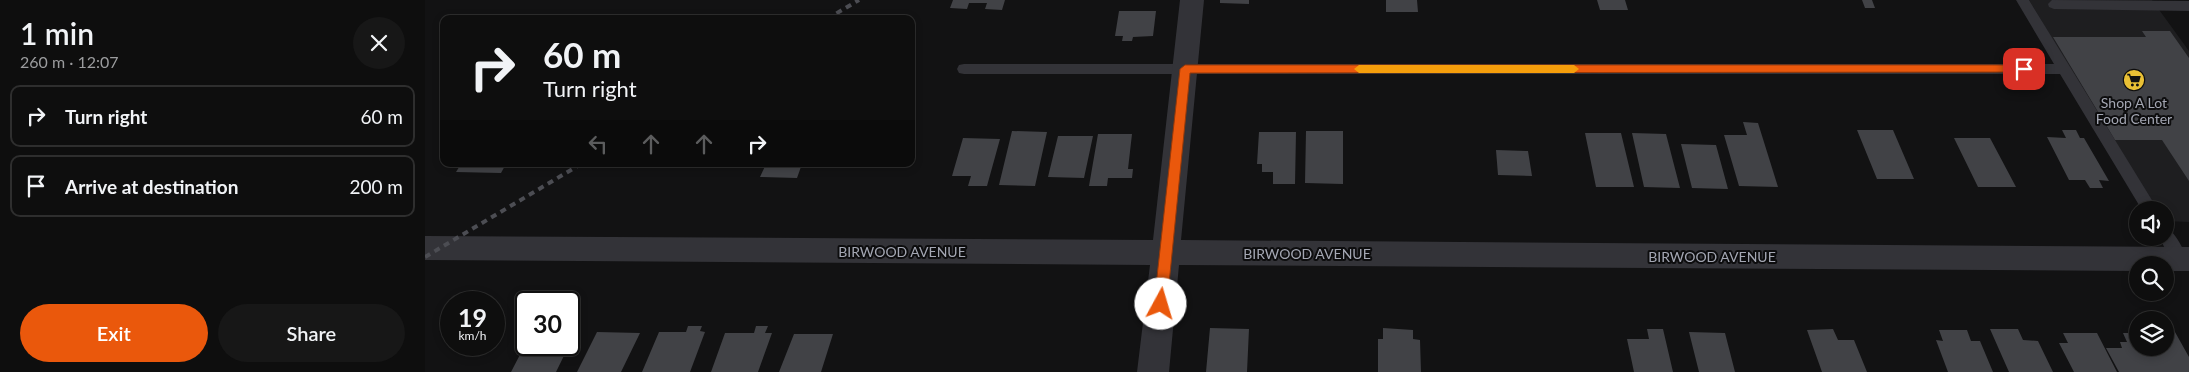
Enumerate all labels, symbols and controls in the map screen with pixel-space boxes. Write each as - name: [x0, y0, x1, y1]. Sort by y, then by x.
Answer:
- text: 1 min: [20, 15, 94, 51]
- button: close: [353, 17, 405, 69]
- text: 60 m: [543, 33, 621, 75]
- icon: right: [460, 35, 525, 100]
- pin: [2003, 48, 2045, 90]
- text: 260 m · 12:07: [20, 52, 119, 71]
- icon: arrive: [2010, 55, 2038, 83]
- supermarket icon: Shop A Lot Food Center: [2122, 68, 2146, 92]
- text: Turn right: [543, 75, 637, 102]
- place label: Shop A Lot Food Center: [2096, 94, 2172, 127]
- icon: right: [22, 102, 50, 130]
- text: Turn right: [65, 105, 147, 128]
- text: 60 m: [360, 105, 403, 128]
- icon: left: [584, 130, 612, 158]
- icon: ahead: [637, 130, 665, 158]
- icon: ahead: [690, 130, 718, 158]
- icon: right: [743, 130, 771, 158]
- icon: arrive: [22, 172, 50, 200]
- text: Arrive at destination: [65, 175, 238, 198]
- text: 200 m: [349, 175, 403, 198]
- map controls: [2129, 201, 2174, 356]
- button: sound: [2129, 201, 2174, 246]
- street label: BIRWOOD AVENUE: [838, 243, 966, 260]
- street label: BIRWOOD AVENUE: [1243, 245, 1371, 262]
- street label: BIRWOOD AVENUE: [1648, 248, 1776, 265]
- button: search: [2129, 256, 2174, 301]
- position arrow: [1134, 277, 1186, 329]
- speed limit sign: 30: [515, 291, 580, 356]
- text: 19: [458, 302, 487, 332]
- button: Exit: [20, 304, 208, 362]
- button: Share: [218, 304, 405, 362]
- button: layers: [2129, 311, 2174, 356]
- text: km/h: [458, 328, 487, 343]

